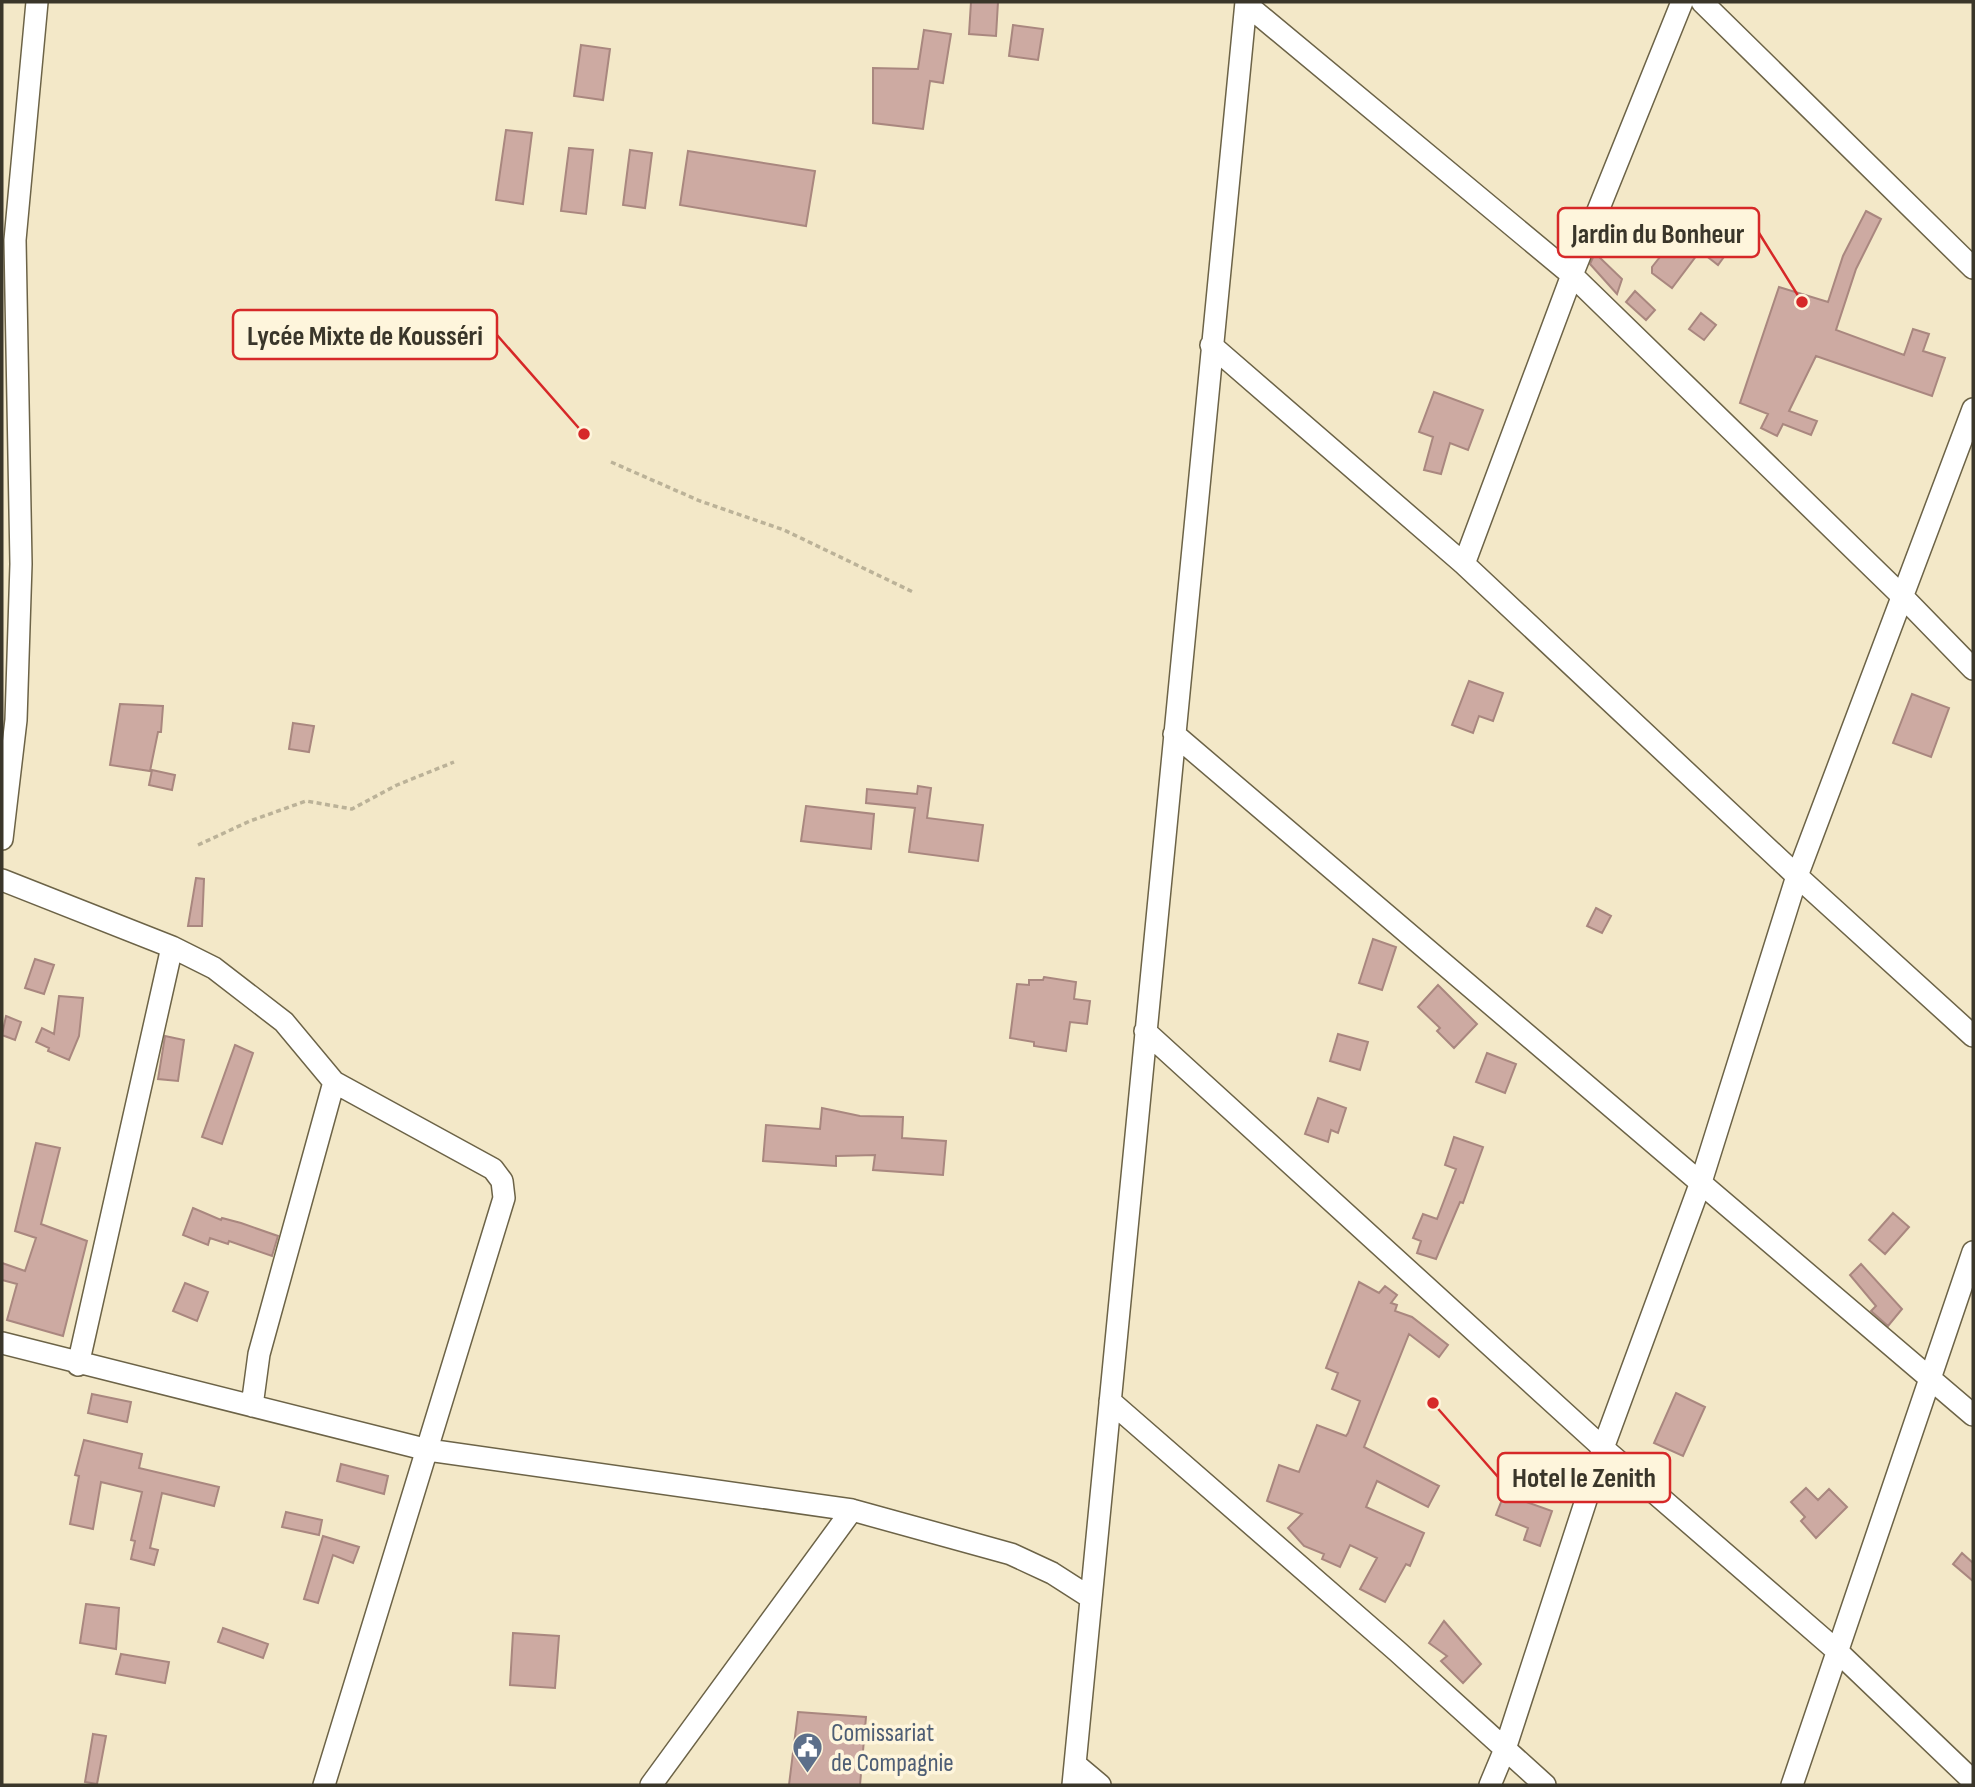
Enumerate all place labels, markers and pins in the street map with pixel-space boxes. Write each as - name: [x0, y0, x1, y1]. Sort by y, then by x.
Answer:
- callout: Jardin du Bonheur: [1558, 208, 1759, 257]
- callout: Lycée Mixte de Kousséri: [233, 310, 497, 359]
- callout: Hotel le Zenith: [1498, 1453, 1670, 1502]
- place label: Comissariat de Compagnie: [831, 1718, 954, 1779]
- public building icon: Comissariat de Compagnie: [791, 1730, 825, 1774]

